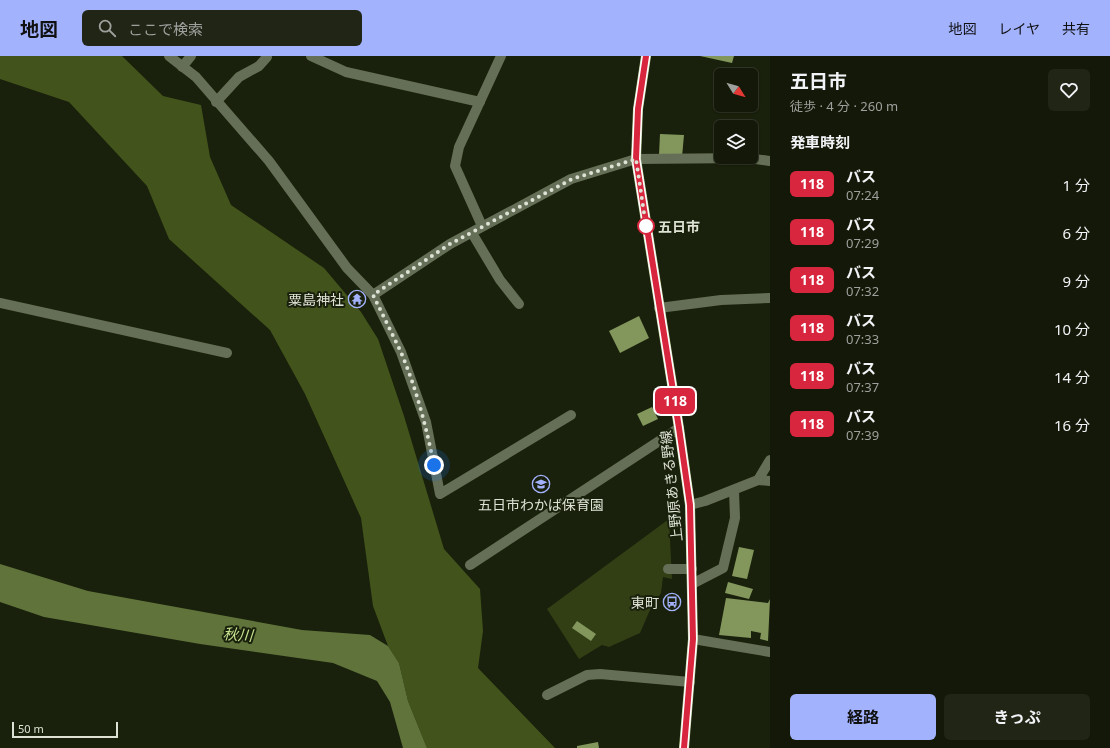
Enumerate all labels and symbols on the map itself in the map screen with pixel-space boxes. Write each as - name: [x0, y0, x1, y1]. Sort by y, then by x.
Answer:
- north arrow: [714, 68, 758, 112]
- marker: 五日市: [637, 217, 655, 235]
- place label: 五日市: [658, 217, 700, 236]
- temple icon: 粟島神社: [347, 289, 367, 309]
- place label: 粟島神社: [288, 290, 344, 309]
- line badge: 118: [652, 388, 698, 414]
- street label: 上野原あきる野線: [656, 429, 686, 543]
- your location: [424, 455, 444, 475]
- school or university icon: 五日市わかば保育園: [531, 474, 551, 494]
- place label: 五日市わかば保育園: [478, 495, 604, 514]
- bus stop icon: 東町: [662, 592, 682, 612]
- place label: 東町: [631, 593, 659, 612]
- water label: 秋川: [222, 623, 256, 645]
- scale bar: [12, 720, 118, 739]

